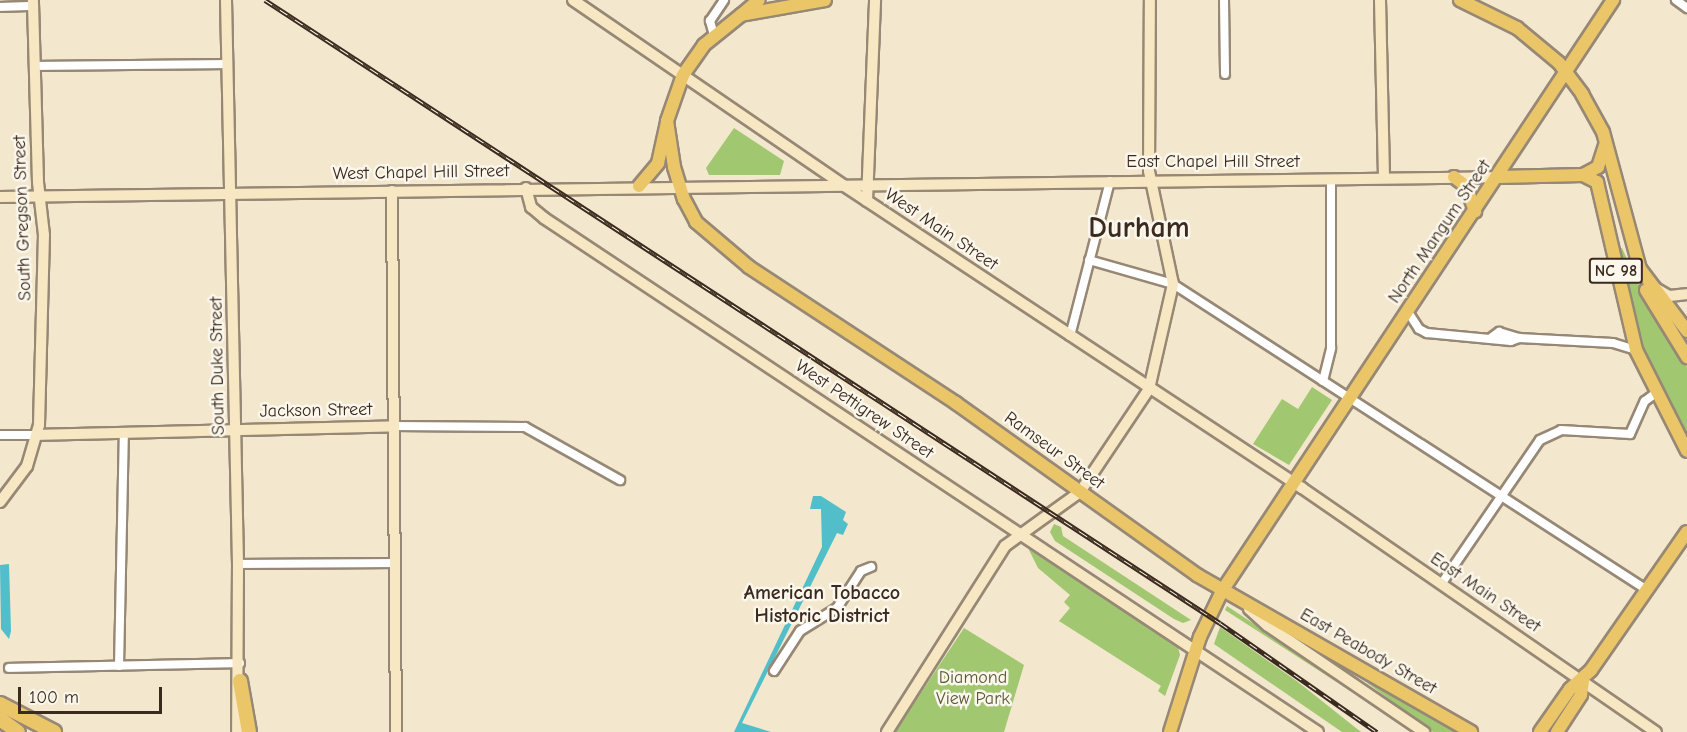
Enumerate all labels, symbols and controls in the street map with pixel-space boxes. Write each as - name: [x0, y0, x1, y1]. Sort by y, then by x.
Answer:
- street label: South Gregson Street: [9, 135, 37, 301]
- street label: East Chapel Hill Street: [1126, 151, 1300, 173]
- street label: North Mangum Street: [1384, 156, 1496, 308]
- street label: West Chapel Hill Street: [333, 161, 509, 185]
- street label: West Main Street: [880, 184, 1002, 276]
- district label: Durham: [1088, 210, 1190, 246]
- road number: NC 98: [1588, 258, 1644, 284]
- street label: South Duke Street: [206, 297, 230, 435]
- street label: West Pettigrew Street: [791, 356, 937, 464]
- street label: Jackson Street: [259, 399, 373, 423]
- street label: Ramseur Street: [1000, 407, 1108, 495]
- street label: East Main Street: [1426, 548, 1544, 638]
- district label: American Tobacco Historic District: [744, 581, 900, 628]
- street label: East Peabody Street: [1296, 604, 1440, 700]
- park label: Diamond View Park: [936, 668, 1010, 710]
- scale bar: [21, 675, 165, 713]
- text: 100 m: [29, 687, 79, 708]

